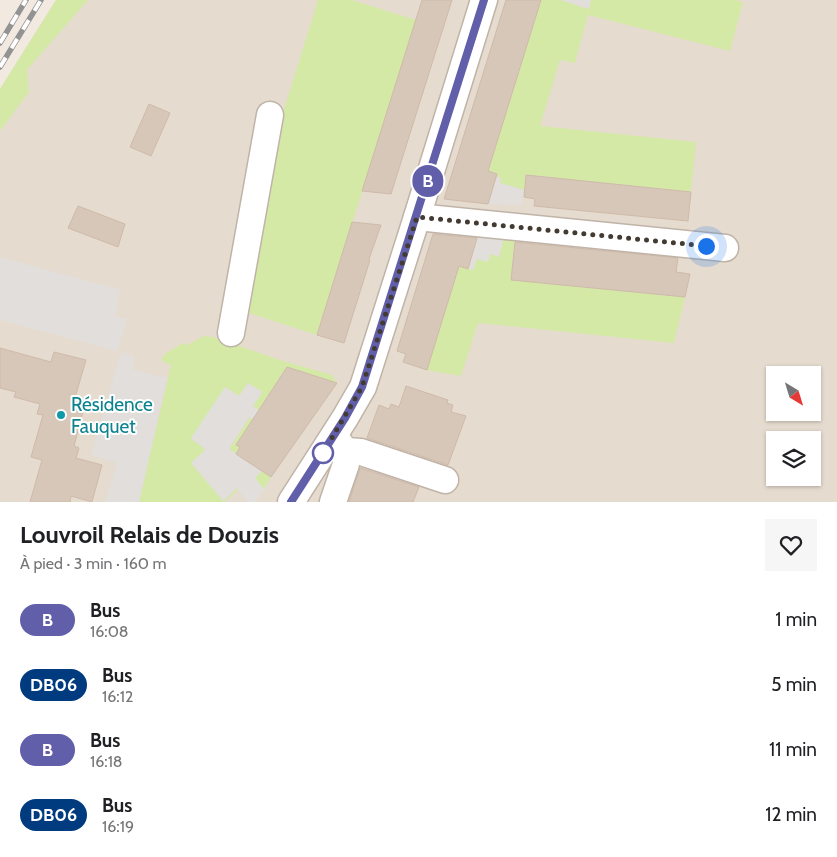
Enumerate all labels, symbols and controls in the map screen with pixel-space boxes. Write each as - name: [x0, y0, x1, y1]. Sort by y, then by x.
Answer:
- line badge: B: [412, 165, 444, 197]
- text: B: [422, 170, 434, 192]
- your location: [694, 234, 719, 259]
- north arrow: [766, 366, 821, 421]
- map controls: [766, 366, 821, 486]
- place label: Résidence Fauquet: [71, 393, 153, 438]
- marker: Résidence Fauquet: [55, 409, 67, 421]
- button: layers: [766, 431, 821, 486]
- unlabelled marker: [312, 442, 334, 464]
- button: heart: [765, 519, 817, 571]
- text: Louvroil Relais de Douzis: [20, 520, 279, 549]
- text: À pied · 3 min · 160 m: [20, 554, 167, 573]
- text: Bus: [90, 599, 120, 622]
- text: 1 min: [775, 608, 817, 631]
- text: B: [42, 609, 53, 631]
- text: 16:08: [90, 622, 129, 641]
- text: Bus: [102, 664, 132, 687]
- text: 5 min: [771, 673, 817, 696]
- text: DB06: [30, 674, 77, 696]
- text: 16:12: [102, 687, 133, 706]
- text: Bus: [90, 729, 120, 752]
- text: 11 min: [769, 738, 817, 761]
- text: B: [42, 739, 53, 761]
- text: 16:18: [90, 752, 123, 771]
- text: Bus: [102, 794, 132, 817]
- text: 12 min: [765, 803, 817, 826]
- text: DB06: [30, 804, 77, 826]
- text: 16:19: [102, 817, 134, 836]

